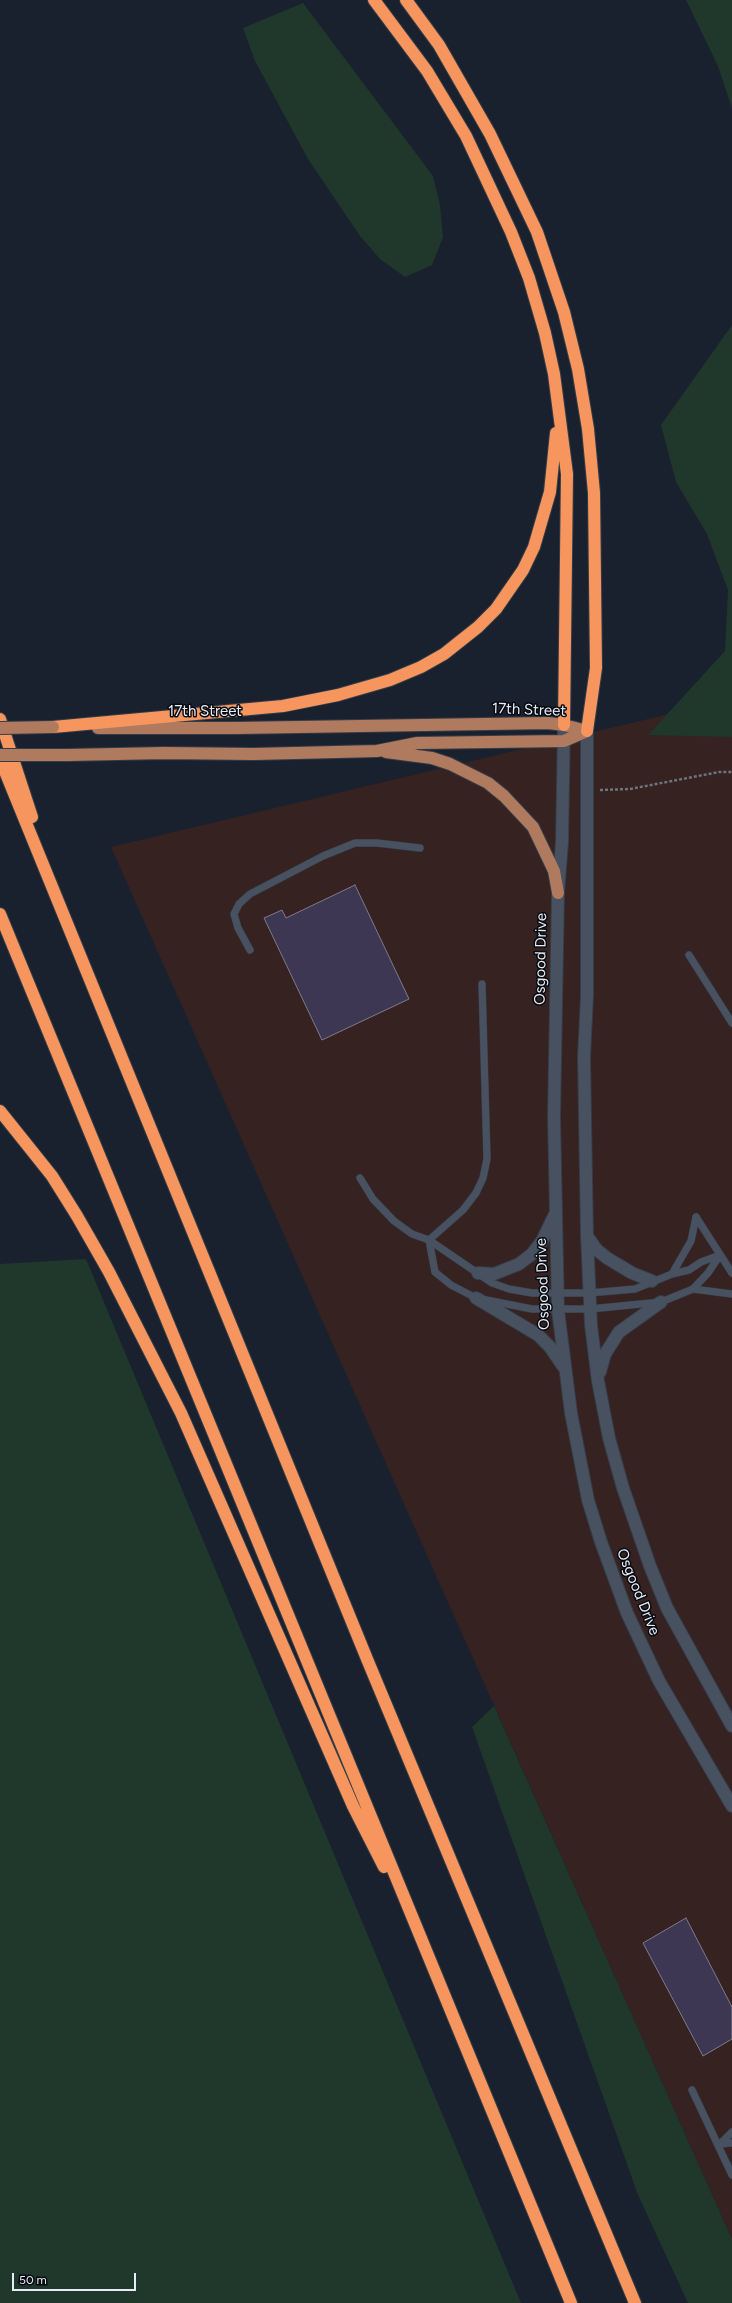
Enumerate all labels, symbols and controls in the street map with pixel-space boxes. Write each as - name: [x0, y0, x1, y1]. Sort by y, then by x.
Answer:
- street label: 17th Street: [492, 700, 566, 720]
- street label: 17th Street: [168, 703, 242, 721]
- street label: Osgood Drive: [531, 913, 551, 1005]
- street label: Osgood Drive: [532, 1238, 554, 1330]
- street label: Osgood Drive: [612, 1546, 664, 1638]
- scale bar: [14, 2265, 138, 2291]
- text: 50 m: [19, 2273, 47, 2287]

